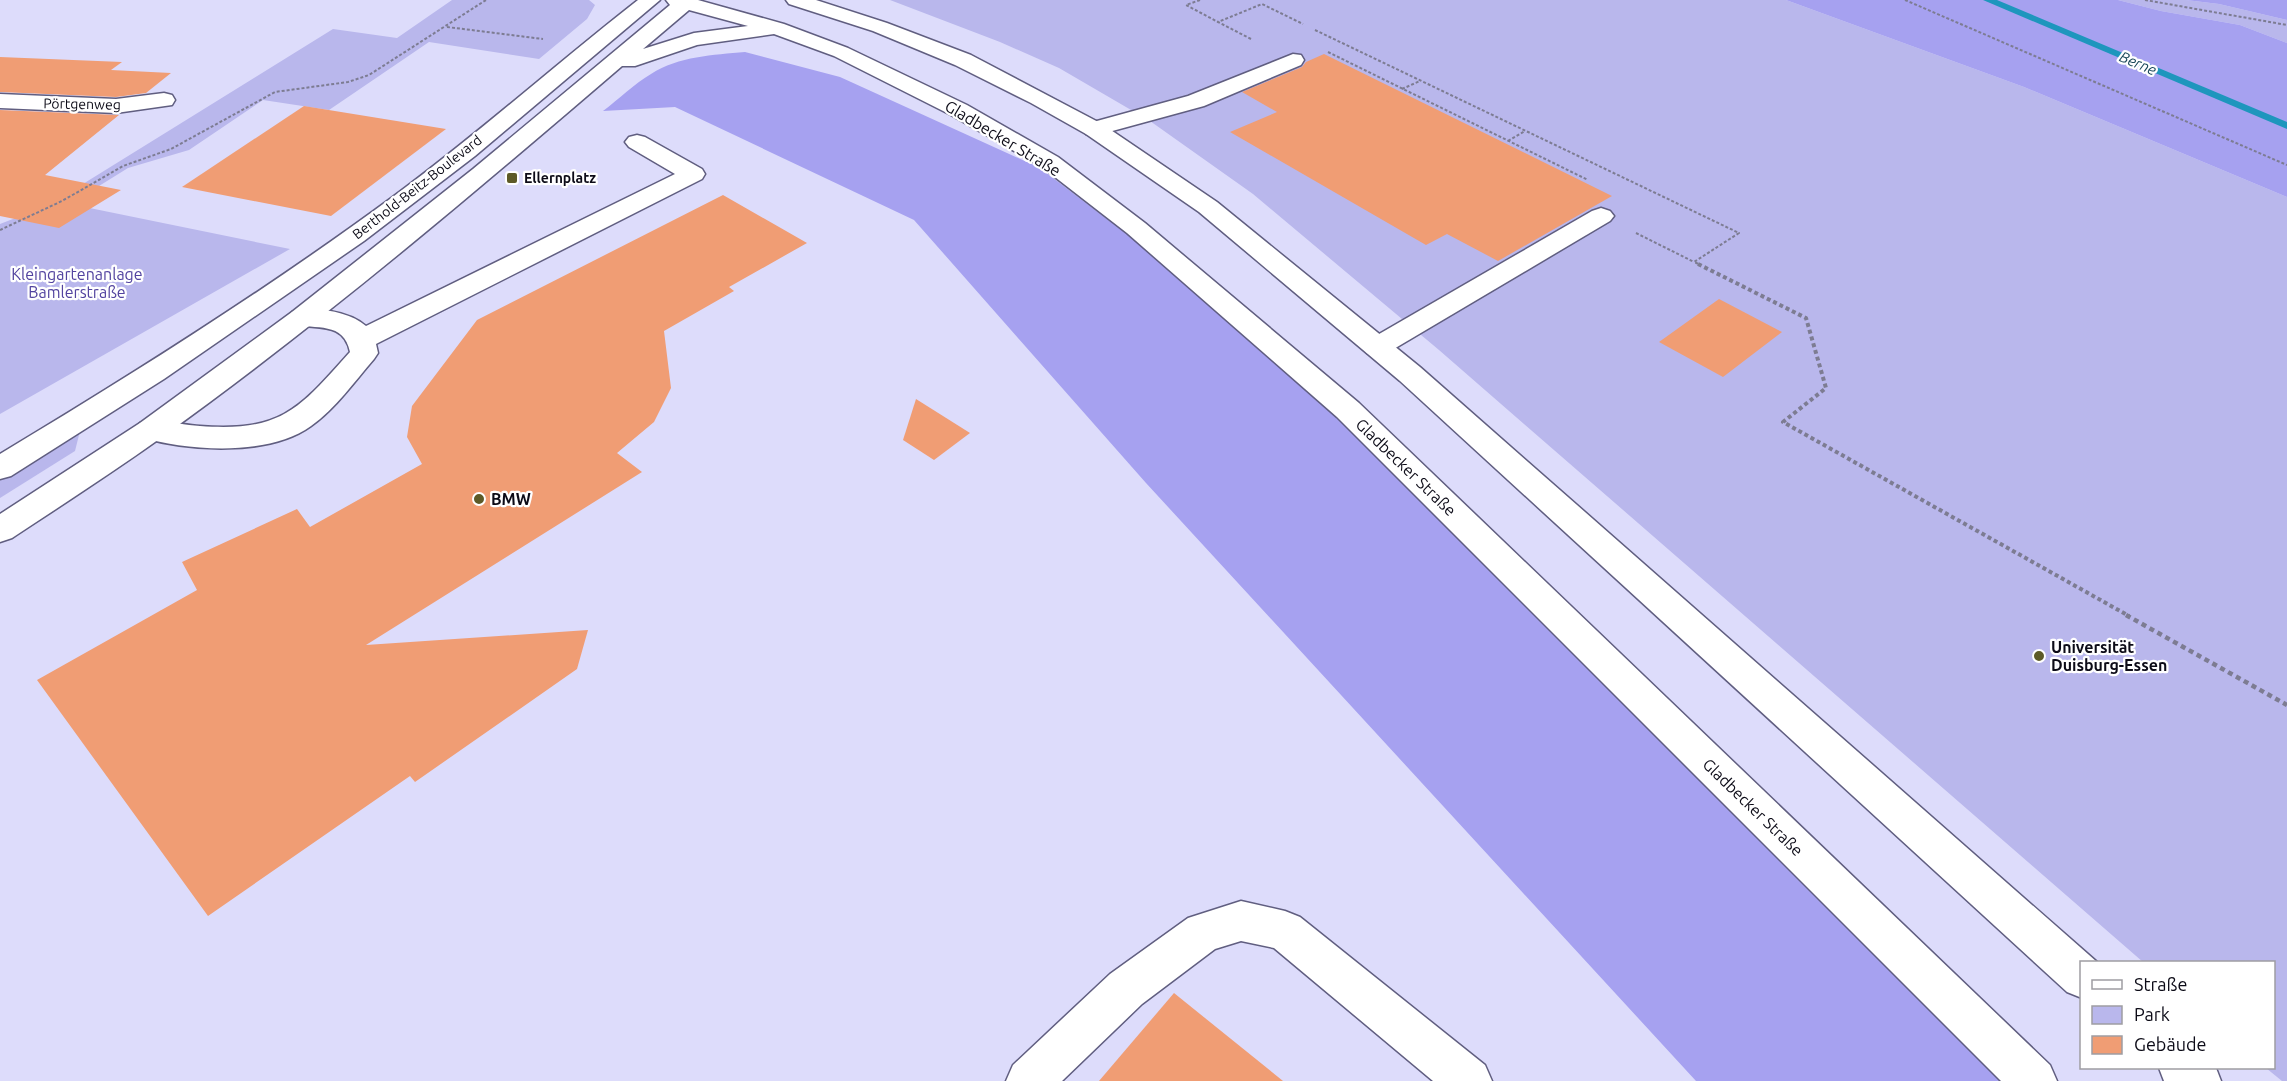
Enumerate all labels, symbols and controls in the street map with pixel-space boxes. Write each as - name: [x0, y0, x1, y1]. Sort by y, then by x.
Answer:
- water label: Berne: [2117, 48, 2159, 79]
- street label: Pörtgenweg: [43, 95, 121, 113]
- street label: Gladbecker Straße: [942, 96, 1064, 180]
- street label: Berthold-Beitz-Boulevard: [349, 132, 485, 242]
- place label: Ellernplatz: [524, 170, 596, 186]
- marker: Ellernplatz: [505, 171, 519, 185]
- park label: Kleingartenanlage Bamlerstraße: [11, 265, 143, 301]
- street label: Gladbecker Straße: [1352, 415, 1460, 519]
- place label: BMW: [491, 490, 531, 508]
- marker: BMW: [472, 492, 486, 506]
- place label: Universität Duisburg-Essen: [2051, 638, 2167, 674]
- marker: Universität Duisburg-Essen: [2032, 649, 2046, 663]
- street label: Gladbecker Straße: [1699, 755, 1807, 859]
- legend: [2080, 961, 2275, 1069]
- text: Straße: [2134, 974, 2187, 994]
- text: Park: [2134, 1004, 2170, 1024]
- text: Gebäude: [2134, 1034, 2206, 1054]

